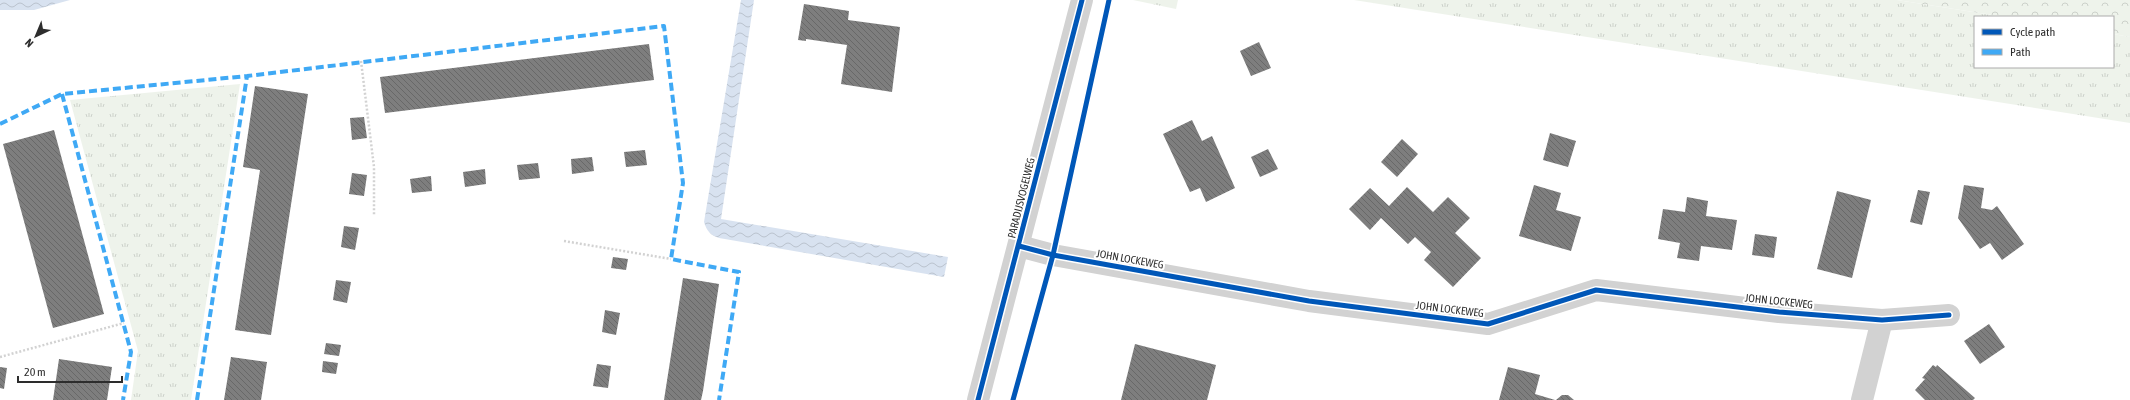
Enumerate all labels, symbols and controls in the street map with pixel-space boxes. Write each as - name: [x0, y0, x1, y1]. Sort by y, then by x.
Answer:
- north arrow: [16, 16, 56, 56]
- legend: [1974, 16, 2114, 68]
- text: Cycle path: [2010, 25, 2055, 39]
- text: N: [23, 37, 36, 50]
- text: Path: [2010, 45, 2031, 59]
- street label: PARADIJSVOGELWEG: [1005, 156, 1037, 240]
- street label: JOHN LOCKEWEG: [1095, 247, 1165, 271]
- street label: JOHN LOCKEWEG: [1744, 291, 1814, 311]
- street label: JOHN LOCKEWEG: [1415, 299, 1485, 319]
- scale bar: [18, 358, 122, 384]
- text: 20 m: [24, 365, 46, 379]

